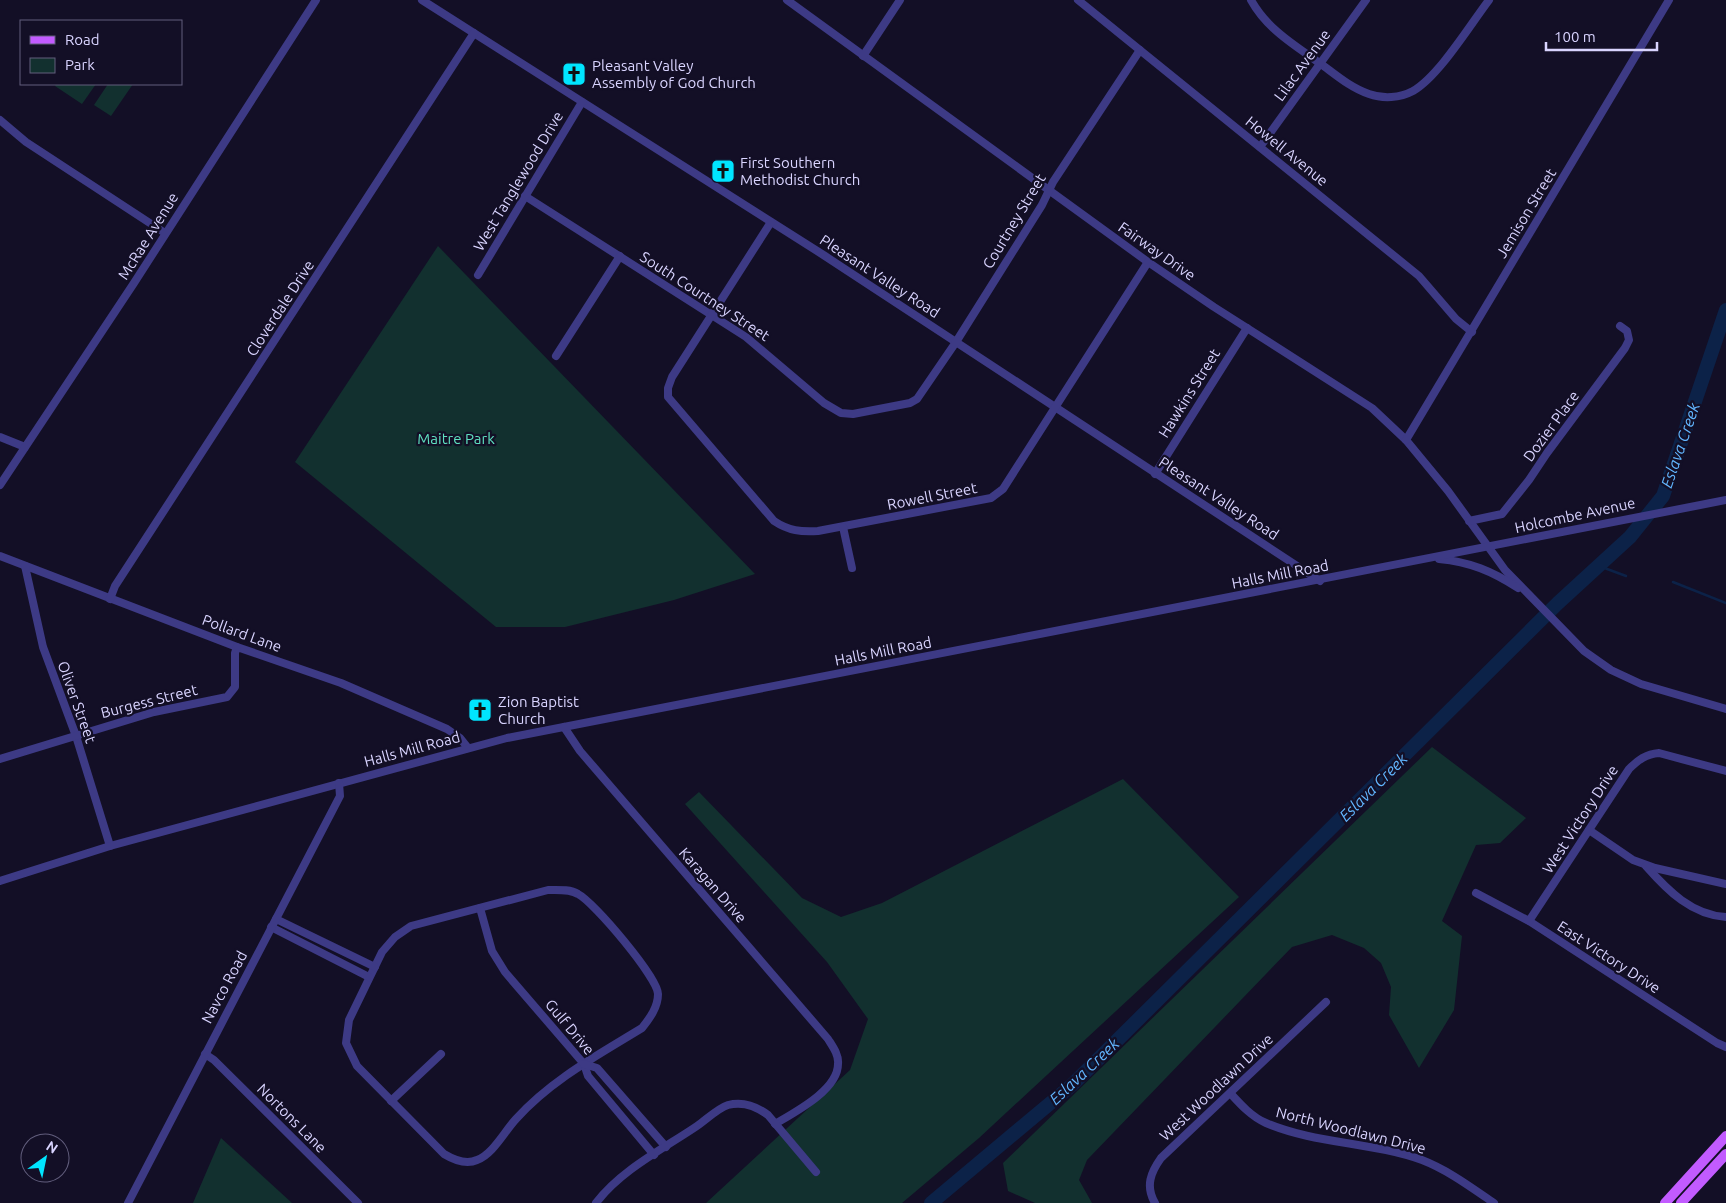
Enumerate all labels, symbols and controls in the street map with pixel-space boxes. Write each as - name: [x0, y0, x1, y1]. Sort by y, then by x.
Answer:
- legend: [20, 20, 182, 85]
- scale bar: [1546, 20, 1657, 52]
- street label: Lilac Avenue: [1270, 26, 1334, 104]
- text: 100 m: [1554, 28, 1596, 45]
- text: Road: [65, 31, 100, 48]
- text: Park: [65, 56, 95, 73]
- place label: Pleasant Valley Assembly of God Church: [592, 57, 756, 91]
- church icon: Pleasant Valley Assembly of God Church: [561, 61, 587, 87]
- street label: West Tanglewood Drive: [470, 108, 566, 254]
- street label: Howell Avenue: [1242, 113, 1332, 189]
- place label: First Southern Methodist Church: [740, 154, 860, 188]
- church icon: First Southern Methodist Church: [710, 158, 736, 184]
- street label: Jemison Street: [1493, 165, 1559, 261]
- street label: Courtney Street: [979, 170, 1049, 271]
- street label: McRae Avenue: [114, 189, 182, 283]
- street label: Fairway Drive: [1115, 218, 1199, 284]
- street label: Pleasant Valley Road: [817, 231, 943, 321]
- street label: South Courtney Street: [637, 248, 773, 344]
- street label: Cloverdale Drive: [243, 257, 317, 359]
- street label: Hawkins Street: [1155, 345, 1223, 441]
- street label: Dozier Place: [1520, 387, 1582, 465]
- water label: Eslava Creek: [1657, 399, 1703, 490]
- park label: Maitre Park: [417, 430, 495, 447]
- street label: Pleasant Valley Road: [1156, 453, 1282, 543]
- street label: Rowell Street: [886, 479, 978, 513]
- street label: Holcombe Avenue: [1513, 494, 1637, 536]
- street label: Halls Mill Road: [1230, 556, 1330, 592]
- street label: Pollard Lane: [200, 611, 284, 655]
- street label: Halls Mill Road: [833, 633, 933, 669]
- street label: Oliver Street: [54, 659, 100, 745]
- street label: Burgess Street: [99, 681, 199, 721]
- place label: Zion Baptist Church: [498, 693, 579, 727]
- church icon: Zion Baptist Church: [467, 697, 493, 723]
- street label: Halls Mill Road: [362, 728, 462, 770]
- water label: Eslava Creek: [1335, 749, 1411, 825]
- street label: West Victory Drive: [1539, 762, 1621, 876]
- street label: Karagan Drive: [676, 844, 750, 926]
- street label: East Victory Drive: [1554, 917, 1664, 997]
- street label: Navco Road: [198, 948, 250, 1026]
- street label: Gulf Drive: [542, 996, 598, 1058]
- street label: West Woodlawn Drive: [1156, 1030, 1276, 1144]
- water label: Eslava Creek: [1045, 1034, 1123, 1108]
- street label: Nortons Lane: [254, 1080, 330, 1156]
- street label: North Woodlawn Drive: [1274, 1103, 1428, 1157]
- north arrow: [20, 1133, 70, 1183]
- text: N: [43, 1138, 61, 1157]

